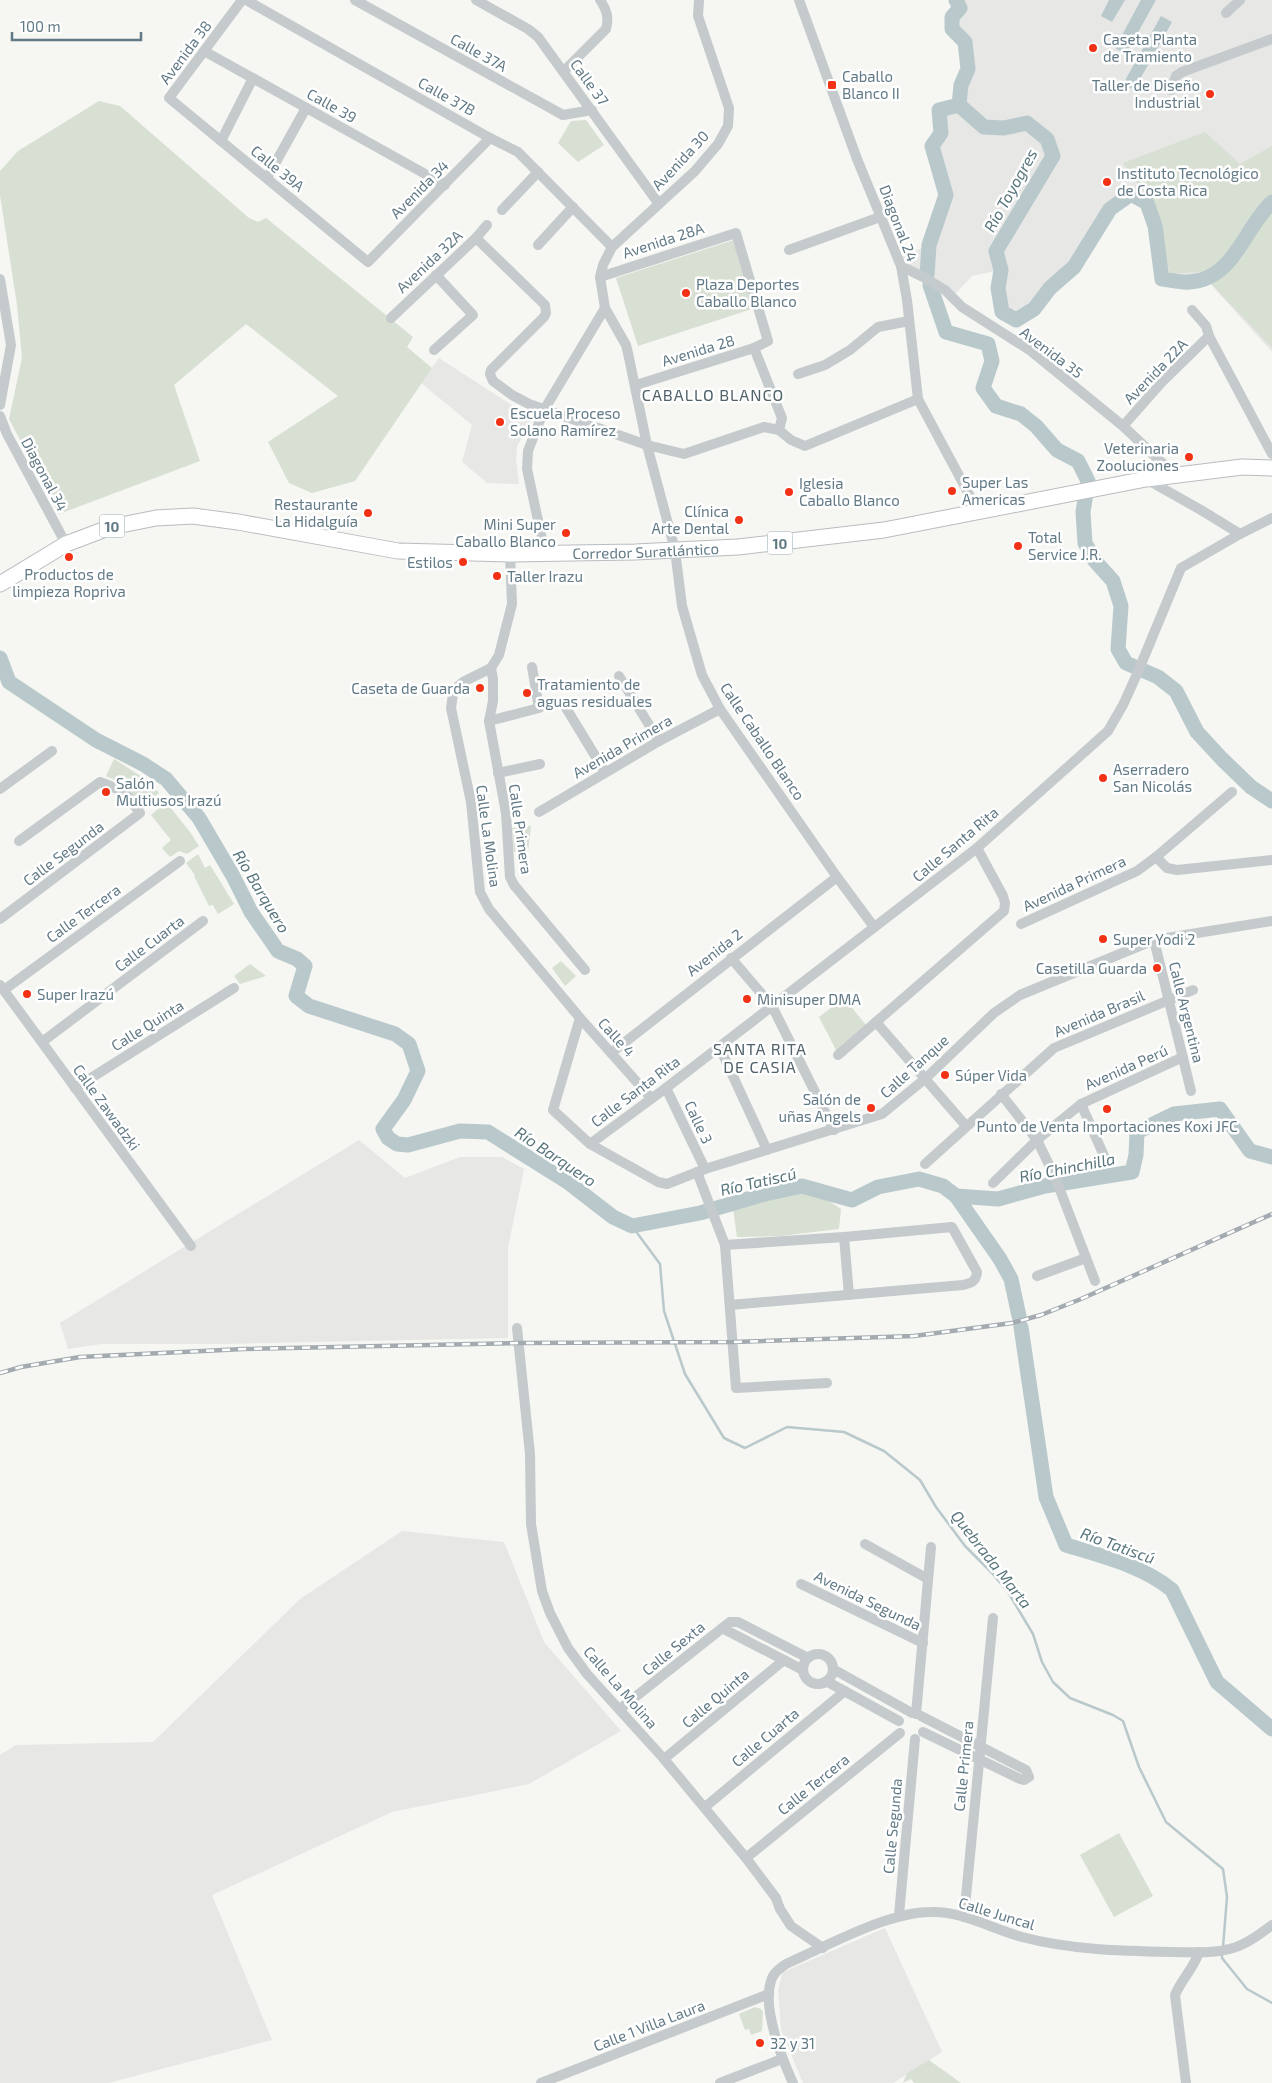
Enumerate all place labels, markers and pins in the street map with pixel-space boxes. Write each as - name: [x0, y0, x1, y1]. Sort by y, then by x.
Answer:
- place label: Caseta Planta de Tramiento: [1103, 30, 1197, 65]
- marker: Caseta Planta de Tramiento: [1087, 42, 1099, 54]
- place label: Caballo Blanco II: [842, 67, 900, 102]
- place label: Taller de Diseño Industrial: [1092, 76, 1201, 111]
- marker: Caballo Blanco II: [826, 79, 838, 91]
- marker: Taller de Diseño Industrial: [1204, 88, 1216, 100]
- place label: Instituto Tecnológico de Costa Rica: [1117, 164, 1259, 199]
- marker: Instituto Tecnológico de Costa Rica: [1101, 176, 1113, 188]
- place label: Plaza Deportes Caballo Blanco: [696, 275, 799, 310]
- marker: Plaza Deportes Caballo Blanco: [680, 287, 692, 299]
- place label: Escuela Proceso Solano Ramírez: [510, 404, 621, 439]
- marker: Escuela Proceso Solano Ramírez: [494, 416, 506, 428]
- place label: Veterinaria Zooluciones: [1096, 439, 1179, 474]
- marker: Veterinaria Zooluciones: [1183, 451, 1195, 463]
- place label: Super Las Americas: [962, 473, 1028, 508]
- place label: Iglesia Caballo Blanco: [799, 474, 900, 509]
- marker: Super Las Americas: [946, 485, 958, 497]
- marker: Iglesia Caballo Blanco: [783, 486, 795, 498]
- place label: Restaurante La Hidalguía: [274, 495, 358, 530]
- place label: Clínica Arte Dental: [651, 502, 730, 537]
- marker: Restaurante La Hidalguía: [362, 507, 374, 519]
- marker: Clínica Arte Dental: [733, 514, 745, 526]
- place label: Mini Super Caballo Blanco: [455, 515, 556, 550]
- marker: Mini Super Caballo Blanco: [560, 527, 572, 539]
- place label: Total Service J.R.: [1028, 528, 1102, 563]
- marker: Total Service J.R.: [1012, 540, 1024, 552]
- marker: Productos de limpieza Ropriva: [63, 551, 75, 563]
- place label: Estilos: [407, 553, 453, 571]
- marker: Estilos: [457, 556, 469, 568]
- place label: Productos de limpieza Ropriva: [12, 565, 126, 600]
- place label: Taller Irazu: [507, 567, 583, 585]
- marker: Taller Irazu: [491, 570, 503, 582]
- place label: Tratamiento de aguas residuales: [537, 675, 652, 710]
- place label: Caseta de Guarda: [351, 679, 470, 697]
- marker: Caseta de Guarda: [474, 682, 486, 694]
- marker: Tratamiento de aguas residuales: [521, 687, 533, 699]
- place label: Aserradero San Nicolás: [1113, 760, 1192, 795]
- marker: Aserradero San Nicolás: [1097, 772, 1109, 784]
- place label: Salón Multiusos Irazú: [116, 774, 222, 809]
- marker: Salón Multiusos Irazú: [100, 786, 112, 798]
- place label: Super Yodi 2: [1113, 930, 1196, 948]
- marker: Super Yodi 2: [1097, 933, 1109, 945]
- place label: Casetilla Guarda: [1036, 959, 1147, 977]
- marker: Casetilla Guarda: [1151, 962, 1163, 974]
- place label: Super Irazú: [37, 985, 114, 1003]
- marker: Super Irazú: [21, 988, 33, 1000]
- place label: Minisuper DMA: [757, 990, 861, 1008]
- marker: Minisuper DMA: [741, 993, 753, 1005]
- place label: Súper Vida: [955, 1066, 1027, 1084]
- marker: Súper Vida: [939, 1069, 951, 1081]
- place label: Salón de uñas Angels: [778, 1090, 861, 1125]
- marker: Salón de uñas Angels: [865, 1102, 877, 1114]
- marker: Punto de Venta Importaciones Koxi JFC: [1101, 1103, 1113, 1115]
- place label: Punto de Venta Importaciones Koxi JFC: [977, 1117, 1238, 1135]
- place label: 32 y 31: [770, 2034, 815, 2052]
- marker: 32 y 31: [754, 2037, 766, 2049]

